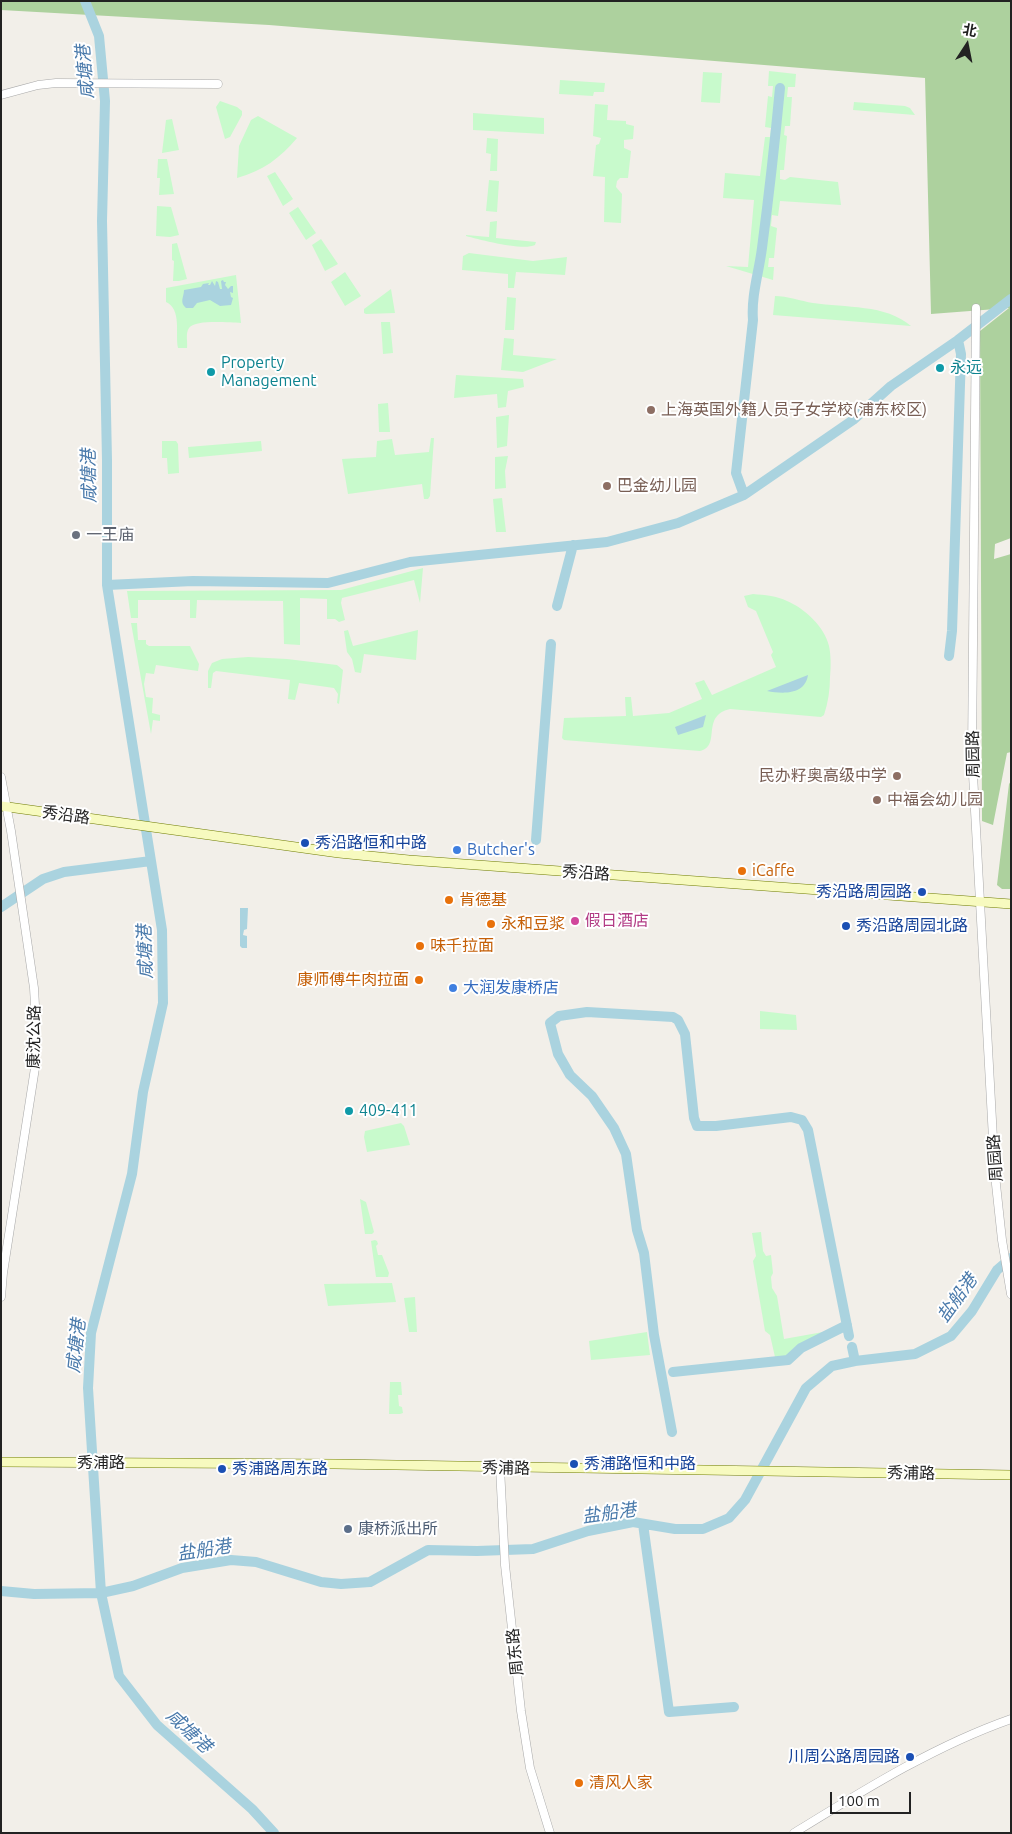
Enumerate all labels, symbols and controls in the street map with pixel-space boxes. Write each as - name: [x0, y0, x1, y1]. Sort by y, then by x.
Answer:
- north arrow: [942, 20, 992, 70]
- text: 北: [961, 21, 978, 39]
- water label: 咸塘港: [72, 44, 98, 100]
- place label: Property Management: [221, 353, 317, 391]
- place label: 永远: [950, 358, 982, 378]
- marker: 永远: [934, 362, 946, 374]
- marker: Property Management: [205, 366, 217, 378]
- place label: 上海英国外籍人员子女学校(浦东校区): [661, 400, 927, 420]
- marker: 上海英国外籍人员子女学校(浦东校区): [645, 404, 657, 416]
- water label: 咸塘港: [78, 449, 100, 503]
- place label: 巴金幼儿园: [617, 476, 697, 496]
- marker: 巴金幼儿园: [601, 480, 613, 492]
- place label: 一王庙: [86, 525, 134, 545]
- marker: 一王庙: [70, 529, 82, 541]
- street label: 周园路: [963, 730, 983, 778]
- place label: 民办籽奥高级中学: [759, 766, 887, 786]
- marker: 民办籽奥高级中学: [891, 770, 903, 782]
- place label: 中福会幼儿园: [887, 790, 983, 810]
- marker: 中福会幼儿园: [871, 794, 883, 806]
- street label: 秀沿路: [41, 802, 91, 828]
- place label: 秀沿路恒和中路: [315, 833, 427, 853]
- marker: 秀沿路恒和中路: [299, 837, 311, 849]
- place label: Butcher's: [467, 840, 535, 860]
- marker: Butcher's: [451, 844, 463, 856]
- place label: iCaffe: [752, 861, 795, 881]
- street label: 秀沿路: [561, 862, 611, 884]
- marker: iCaffe: [736, 865, 748, 877]
- place label: 秀沿路周园路: [816, 882, 912, 902]
- marker: 秀沿路周园路: [916, 886, 928, 898]
- place label: 肯德基: [459, 890, 507, 910]
- marker: 肯德基: [443, 894, 455, 906]
- place label: 假日酒店: [585, 911, 649, 931]
- place label: 永和豆浆: [501, 914, 565, 934]
- marker: 假日酒店: [569, 915, 581, 927]
- place label: 秀沿路周园北路: [856, 916, 968, 936]
- marker: 永和豆浆: [485, 918, 497, 930]
- marker: 秀沿路周园北路: [840, 920, 852, 932]
- water label: 咸塘港: [133, 925, 157, 979]
- place label: 味千拉面: [430, 936, 494, 956]
- marker: 味千拉面: [414, 940, 426, 952]
- place label: 康师傅牛肉拉面: [297, 970, 409, 990]
- marker: 康师傅牛肉拉面: [413, 974, 425, 986]
- place label: 大润发康桥店: [463, 978, 559, 998]
- marker: 大润发康桥店: [447, 982, 459, 994]
- street label: 康沈公路: [24, 1005, 44, 1069]
- place label: 409-411: [359, 1101, 418, 1121]
- marker: 409-411: [343, 1105, 355, 1117]
- street label: 周园路: [984, 1133, 1006, 1183]
- water label: 盐船港: [932, 1270, 982, 1326]
- water label: 咸塘港: [62, 1318, 90, 1374]
- street label: 秀浦路: [77, 1453, 125, 1473]
- place label: 秀浦路恒和中路: [584, 1454, 696, 1474]
- street label: 秀浦路: [482, 1458, 530, 1478]
- marker: 秀浦路恒和中路: [568, 1458, 580, 1470]
- place label: 秀浦路周东路: [232, 1459, 328, 1479]
- marker: 秀浦路周东路: [216, 1463, 228, 1475]
- street label: 秀浦路: [887, 1463, 935, 1483]
- water label: 盐船港: [581, 1499, 637, 1527]
- place label: 康桥派出所: [358, 1519, 438, 1539]
- marker: 康桥派出所: [342, 1523, 354, 1535]
- water label: 盐船港: [176, 1535, 232, 1565]
- street label: 周东路: [503, 1627, 527, 1677]
- water label: 咸塘港: [162, 1705, 216, 1757]
- place label: 川周公路周园路: [788, 1747, 900, 1767]
- marker: 川周公路周园路: [904, 1751, 916, 1763]
- place label: 清风人家: [589, 1773, 653, 1793]
- marker: 清风人家: [573, 1777, 585, 1789]
- scale bar: [832, 1782, 913, 1814]
- text: 100 m: [838, 1792, 880, 1809]

